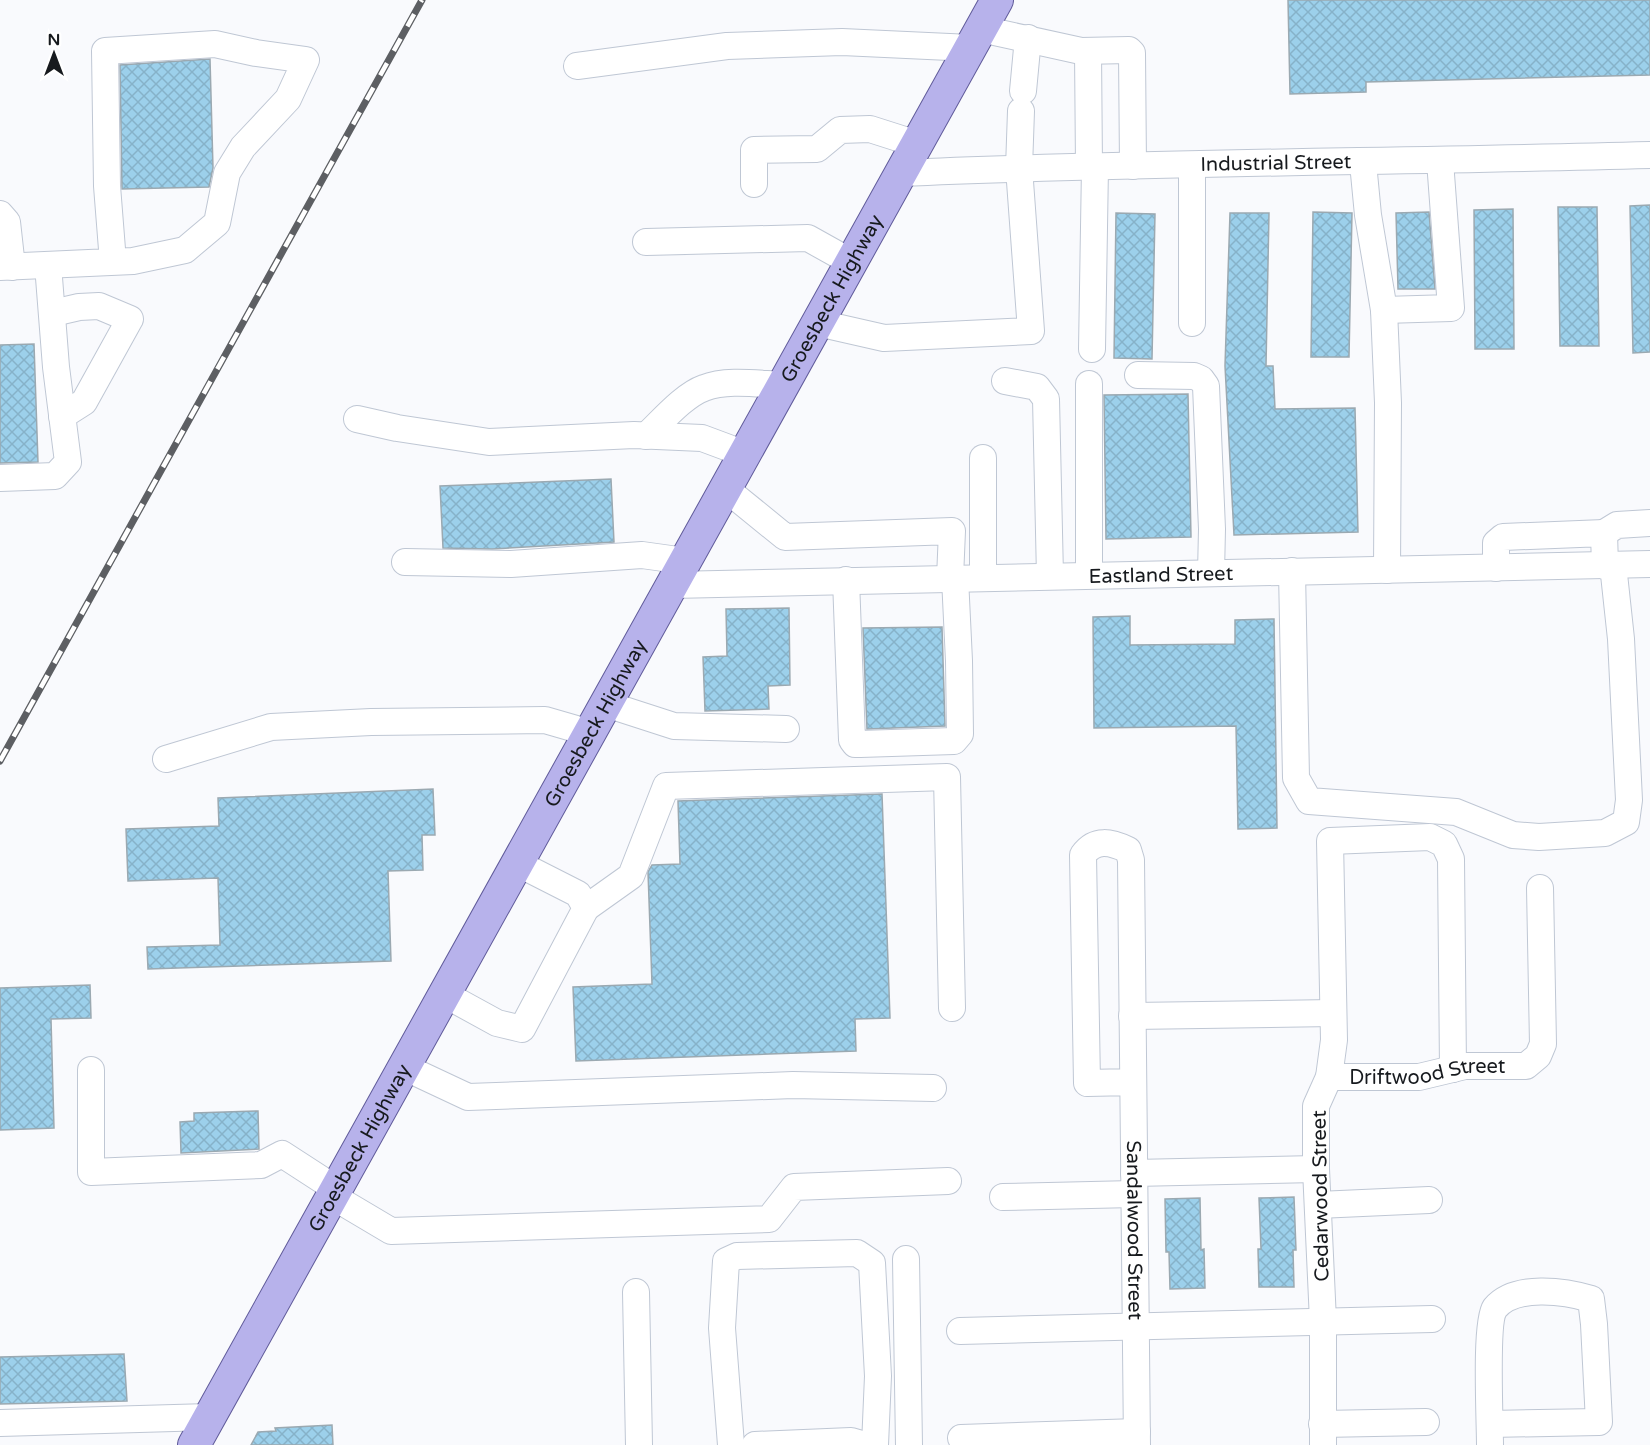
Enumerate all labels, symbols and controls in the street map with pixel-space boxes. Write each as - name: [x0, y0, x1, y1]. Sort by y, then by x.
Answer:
- north arrow: [24, 24, 84, 84]
- text: N: [48, 30, 60, 50]
- street label: Industrial Street: [1200, 150, 1352, 177]
- street label: Groesbeck Highway: [776, 210, 889, 387]
- street label: Eastland Street: [1088, 562, 1234, 589]
- street label: Groesbeck Highway: [540, 635, 652, 812]
- street label: Driftwood Street: [1349, 1055, 1506, 1090]
- street label: Groesbeck Highway: [304, 1060, 416, 1236]
- street label: Cedarwood Street: [1307, 1110, 1334, 1282]
- street label: Sandalwood Street: [1121, 1140, 1147, 1321]

